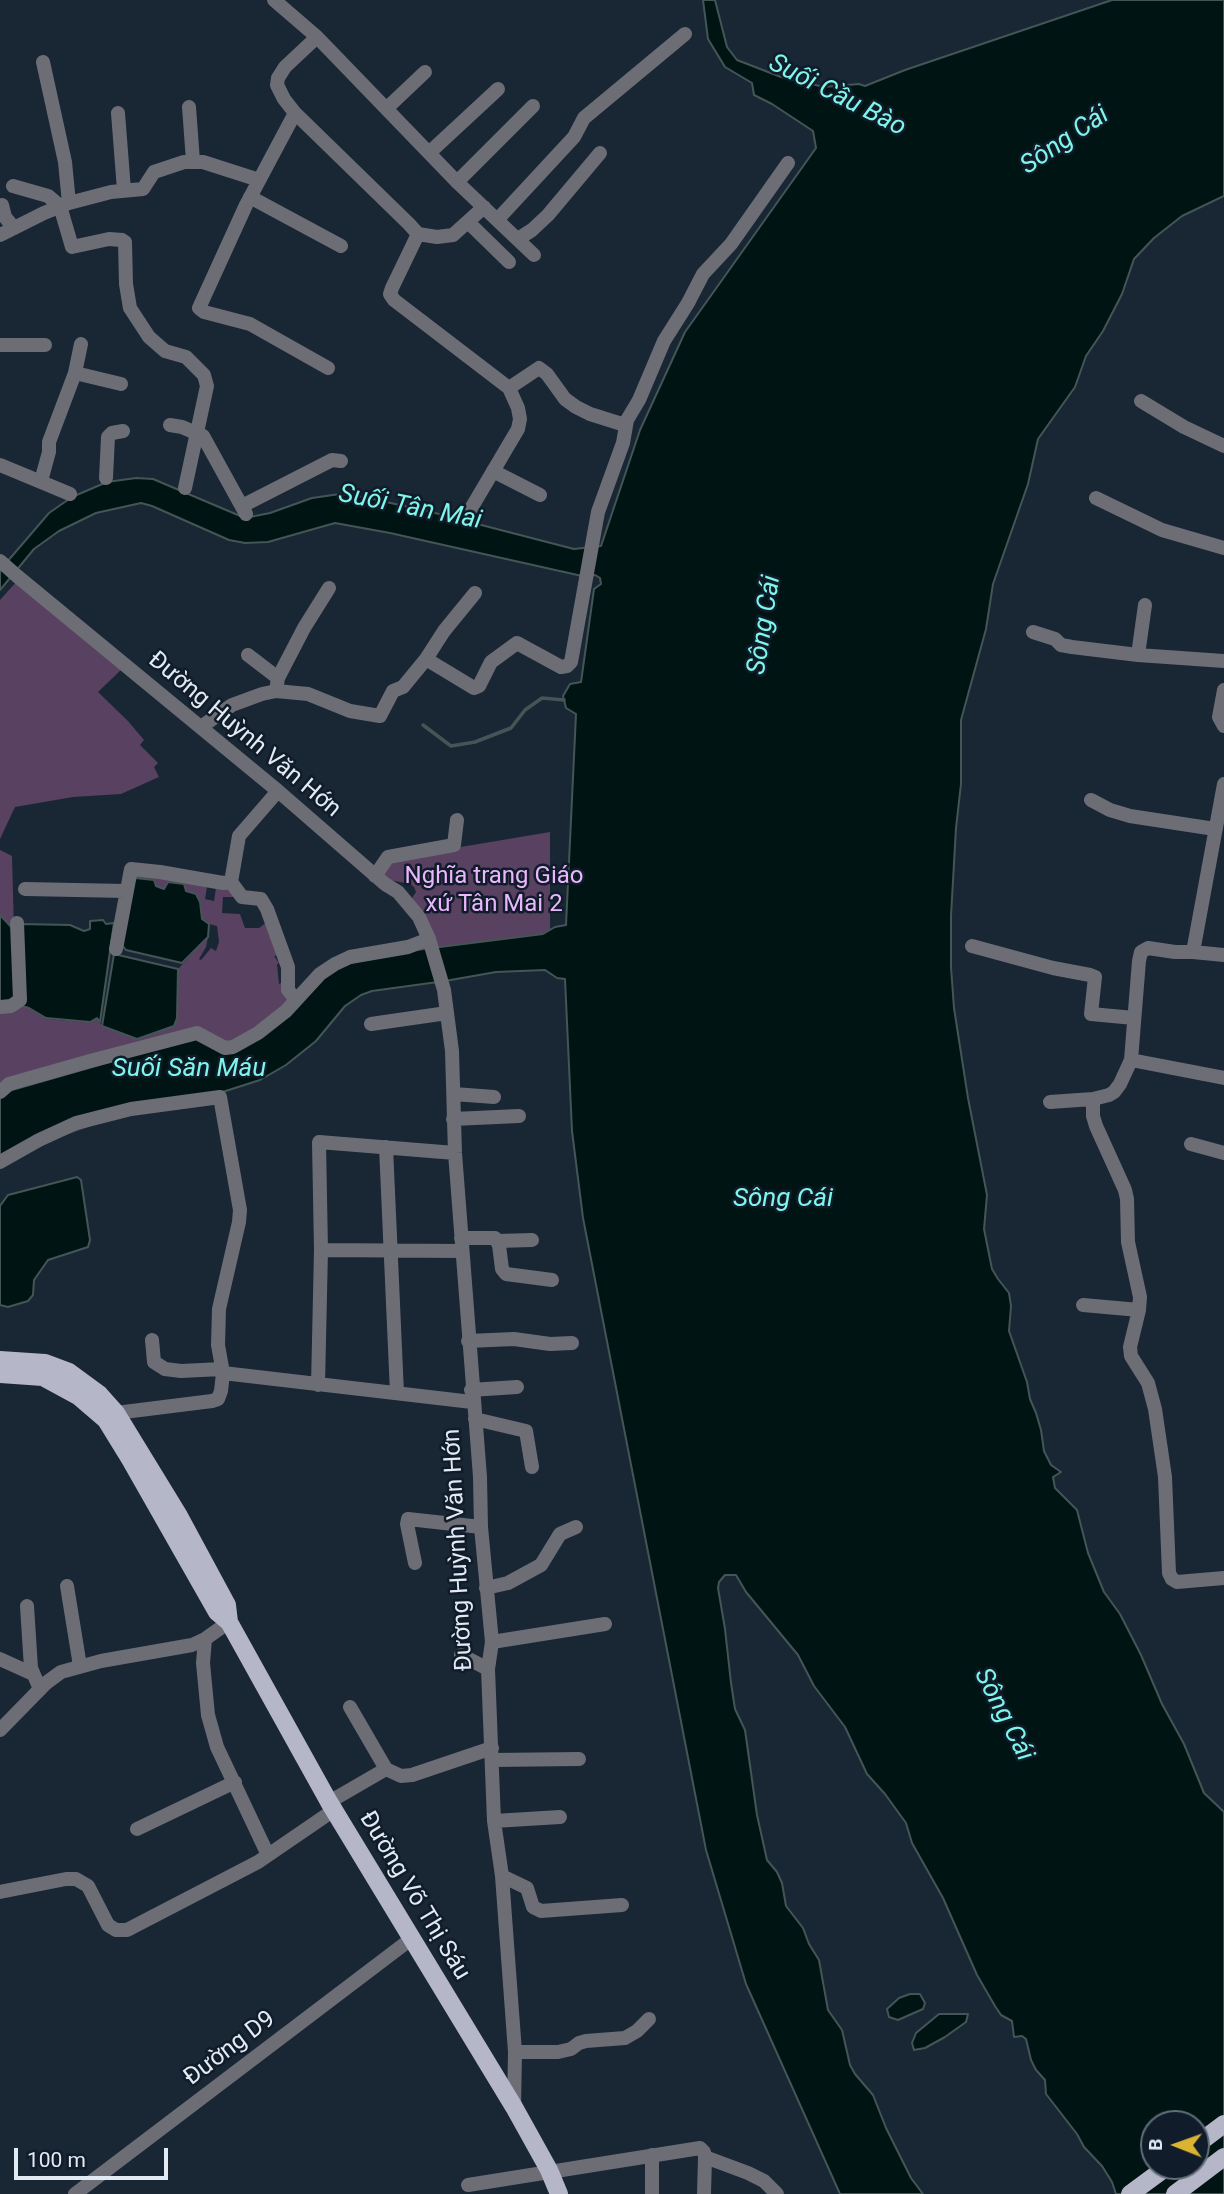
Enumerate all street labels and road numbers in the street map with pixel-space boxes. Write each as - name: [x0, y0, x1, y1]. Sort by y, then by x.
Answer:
- street label: Đường Huỳnh Văn Hớn: [142, 646, 346, 824]
- street label: Đường Huỳnh Văn Hớn: [438, 1428, 480, 1672]
- street label: Đường Võ Thị Sáu: [352, 1806, 476, 1986]
- street label: Đường D9: [179, 2005, 281, 2093]

